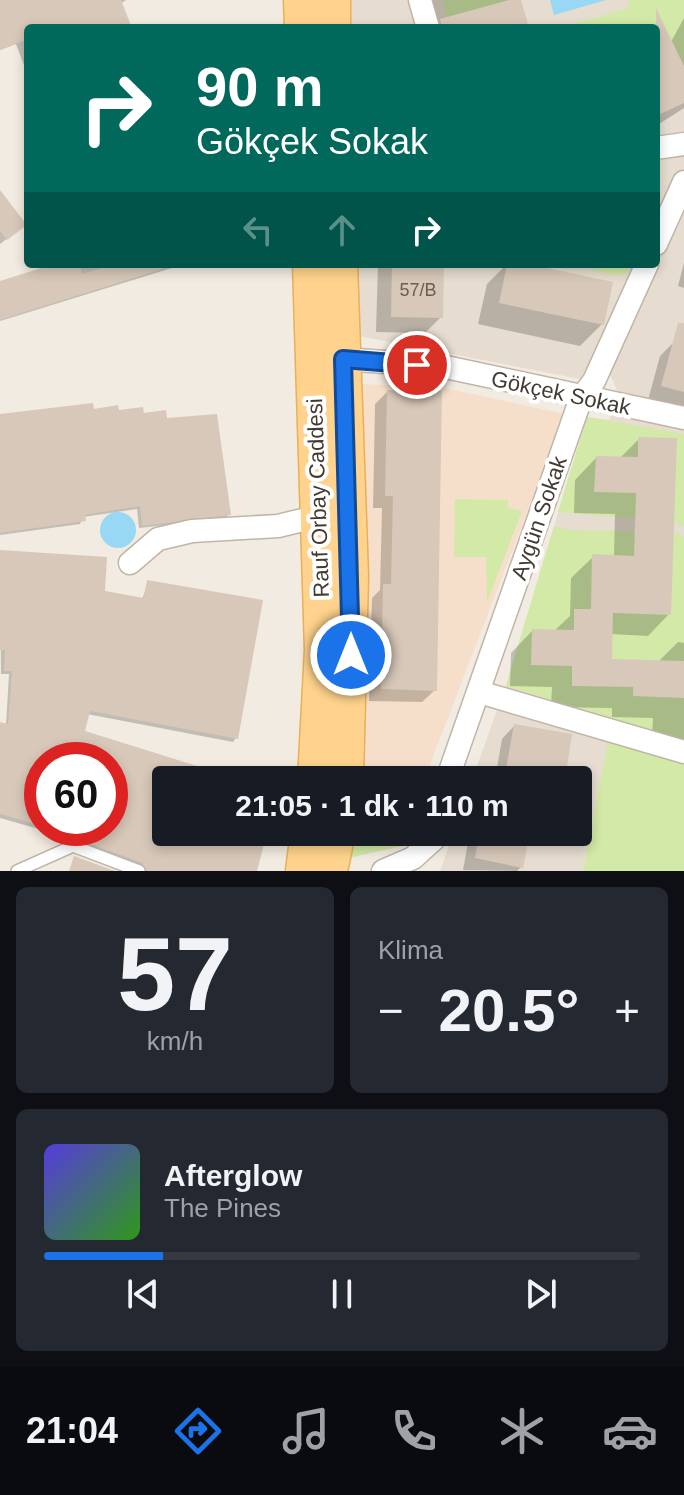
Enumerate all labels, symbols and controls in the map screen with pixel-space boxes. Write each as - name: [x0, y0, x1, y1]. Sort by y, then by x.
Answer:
- text: 90 m: [196, 55, 324, 118]
- icon: right: [64, 56, 168, 160]
- text: Gökçek Sokak: [196, 121, 428, 162]
- icon: left: [236, 208, 280, 252]
- icon: ahead: [320, 208, 364, 252]
- icon: right: [404, 208, 448, 252]
- house number: 57/B: [399, 280, 437, 300]
- pin: [383, 331, 451, 399]
- icon: arrive: [395, 343, 439, 387]
- street label: Gökçek Sokak: [489, 366, 634, 420]
- street label: Rauf Orbay Caddesi: [302, 398, 334, 598]
- street label: Aygün Sokak: [506, 452, 572, 583]
- position arrow: [309, 613, 393, 697]
- speed limit sign: 60: [24, 742, 128, 846]
- text: 21:05 · 1 dk · 110 m: [235, 789, 509, 822]
- text: 57: [117, 916, 233, 1032]
- text: Klima: [378, 935, 443, 965]
- text: 20.5°: [439, 977, 579, 1044]
- text: −: [378, 986, 404, 1035]
- text: +: [614, 986, 640, 1035]
- text: km/h: [147, 1026, 203, 1056]
- text: Afterglow: [164, 1159, 302, 1192]
- text: The Pines: [164, 1193, 281, 1223]
- icon: previous: [121, 1272, 165, 1316]
- icon: pause: [320, 1272, 364, 1316]
- icon: next: [519, 1272, 563, 1316]
- icon: directions: [170, 1403, 226, 1459]
- icon: music: [278, 1403, 334, 1459]
- icon: phone: [386, 1403, 442, 1459]
- icon: climate: [494, 1403, 550, 1459]
- icon: car: [602, 1403, 658, 1459]
- text: 21:04: [26, 1410, 118, 1451]

